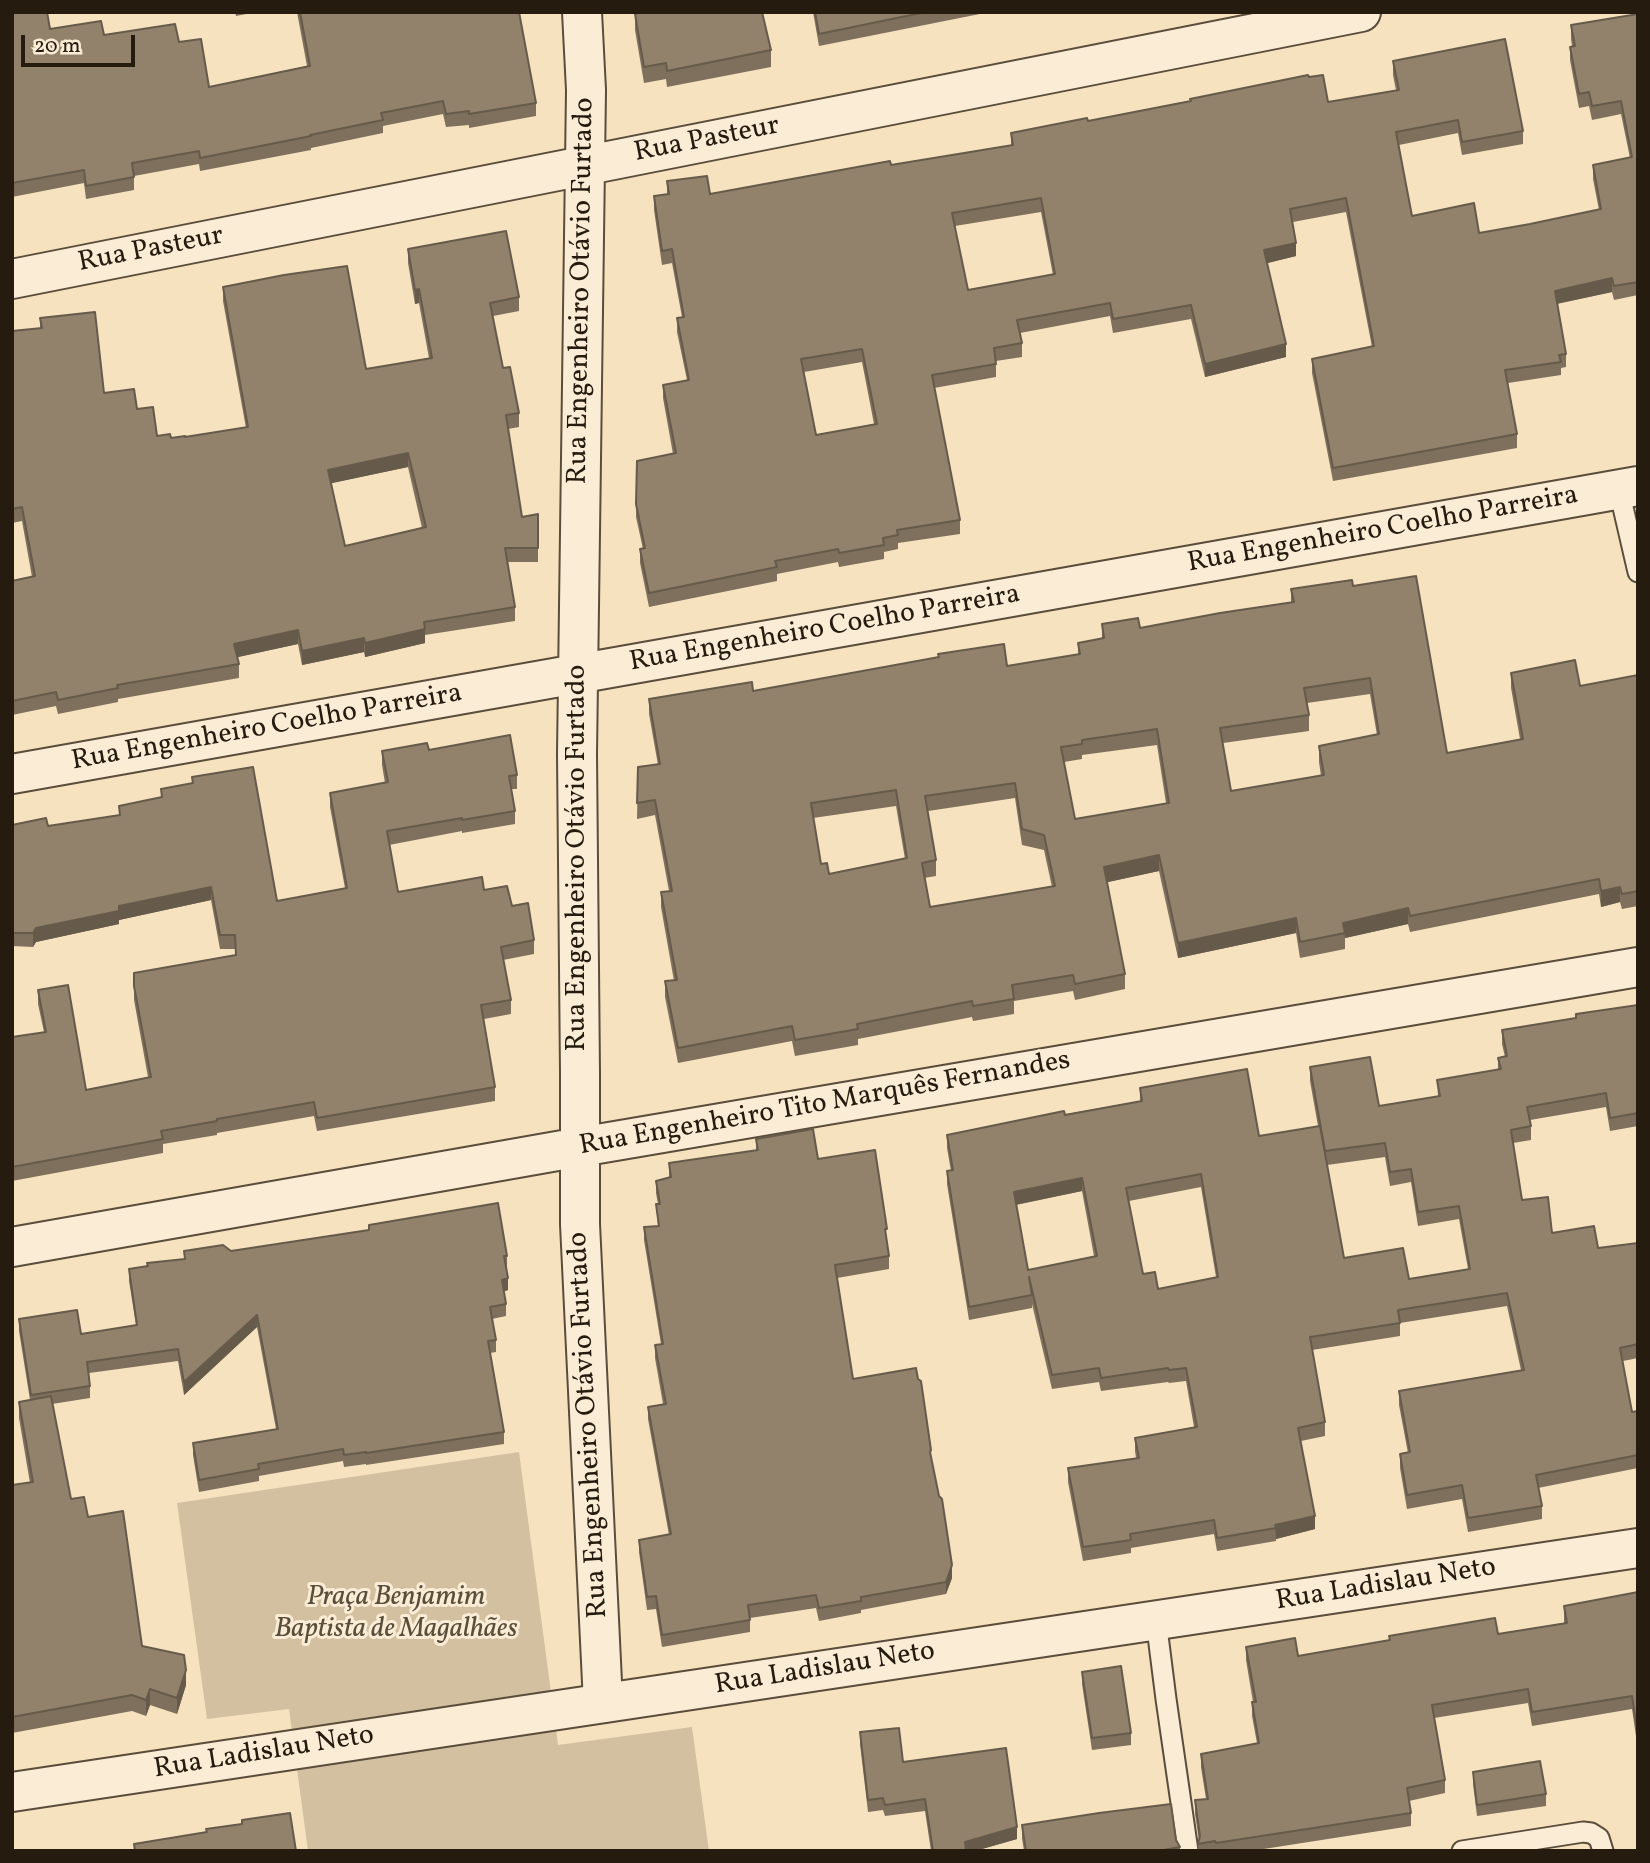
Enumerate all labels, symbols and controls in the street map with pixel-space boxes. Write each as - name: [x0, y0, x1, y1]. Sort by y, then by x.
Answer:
- scale bar: [24, 21, 138, 65]
- text: 20 m: [34, 32, 80, 61]
- street label: Rua Engenheiro Otávio Furtado: [563, 97, 603, 485]
- street label: Rua Pasteur: [632, 110, 782, 172]
- street label: Rua Pasteur: [76, 220, 226, 282]
- street label: Rua Engenheiro Coelho Parreira: [1185, 480, 1581, 582]
- street label: Rua Engenheiro Coelho Parreira: [627, 579, 1023, 681]
- street label: Rua Engenheiro Otávio Furtado: [562, 665, 596, 1051]
- street label: Rua Engenheiro Coelho Parreira: [69, 678, 465, 780]
- street label: Rua Engenheiro Tito Marquês Fernandes: [577, 1045, 1073, 1165]
- street label: Rua Engenheiro Otávio Furtado: [563, 1231, 617, 1619]
- street label: Rua Ladislau Neto: [1273, 1552, 1499, 1620]
- park label: Praça Benjamim Baptista de Magalhães: [274, 1582, 518, 1648]
- street label: Rua Ladislau Neto: [712, 1636, 938, 1704]
- street label: Rua Ladislau Neto: [151, 1720, 377, 1788]

